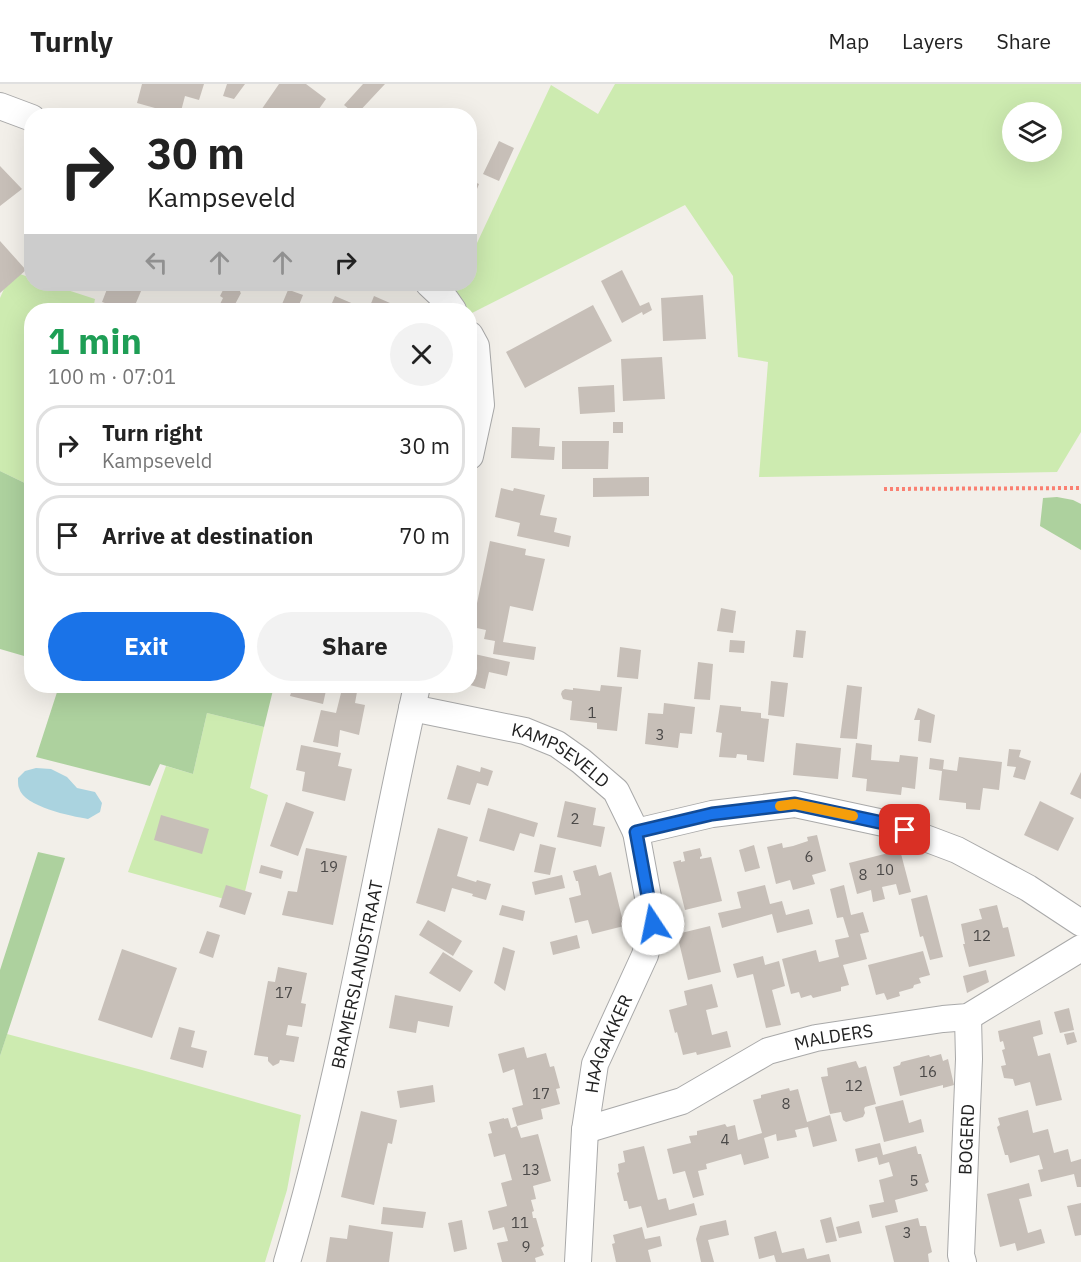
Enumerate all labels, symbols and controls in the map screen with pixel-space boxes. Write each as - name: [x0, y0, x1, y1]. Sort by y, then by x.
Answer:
- text: Turnly: [30, 23, 113, 60]
- text: Map: [829, 27, 869, 55]
- text: Layers: [902, 27, 964, 55]
- text: Share: [997, 27, 1051, 55]
- map controls: [1002, 102, 1062, 162]
- button: layers: [1002, 102, 1062, 162]
- text: 30 m: [147, 126, 245, 181]
- icon: right: [48, 132, 126, 210]
- text: Kampseveld: [147, 179, 296, 214]
- icon: left: [140, 246, 173, 279]
- icon: ahead: [203, 246, 236, 279]
- icon: ahead: [266, 246, 299, 279]
- icon: right: [329, 246, 362, 279]
- text: 1 min: [48, 317, 142, 364]
- button: close: [390, 323, 453, 386]
- text: 100 m · 07:01: [48, 363, 176, 390]
- text: Turn right: [102, 418, 203, 447]
- icon: right: [51, 429, 84, 462]
- text: 30 m: [399, 431, 450, 460]
- text: Kampseveld: [102, 447, 212, 474]
- icon: arrive: [51, 519, 84, 552]
- text: Arrive at destination: [102, 521, 313, 550]
- text: 70 m: [399, 521, 450, 550]
- button: Exit: [48, 612, 245, 681]
- button: Share: [257, 612, 453, 681]
- house number: 1: [587, 703, 597, 722]
- street label: KAMPSEVELD: [510, 717, 615, 792]
- house number: 3: [655, 725, 665, 744]
- pin: [879, 804, 930, 855]
- house number: 2: [570, 809, 580, 828]
- icon: arrive: [888, 813, 921, 846]
- house number: 6: [804, 847, 814, 866]
- house number: 19: [320, 857, 338, 876]
- house number: 10: [876, 860, 894, 879]
- house number: 8: [858, 865, 868, 884]
- street label: BRAMERSLANDSTRAAT: [325, 878, 388, 1071]
- position arrow: [621, 892, 685, 956]
- house number: 12: [973, 926, 991, 945]
- house number: 17: [275, 983, 293, 1002]
- street label: HAAGAKKER: [579, 991, 637, 1095]
- street label: MALDERS: [791, 1018, 875, 1055]
- house number: 16: [919, 1062, 937, 1081]
- house number: 12: [845, 1076, 863, 1095]
- house number: 17: [532, 1084, 550, 1103]
- house number: 8: [781, 1094, 791, 1113]
- street label: BOGERD: [953, 1103, 979, 1175]
- house number: 4: [720, 1130, 730, 1149]
- house number: 13: [522, 1160, 540, 1179]
- house number: 5: [909, 1171, 919, 1190]
- house number: 11: [511, 1213, 529, 1232]
- house number: 3: [902, 1223, 912, 1242]
- house number: 9: [521, 1237, 531, 1256]

